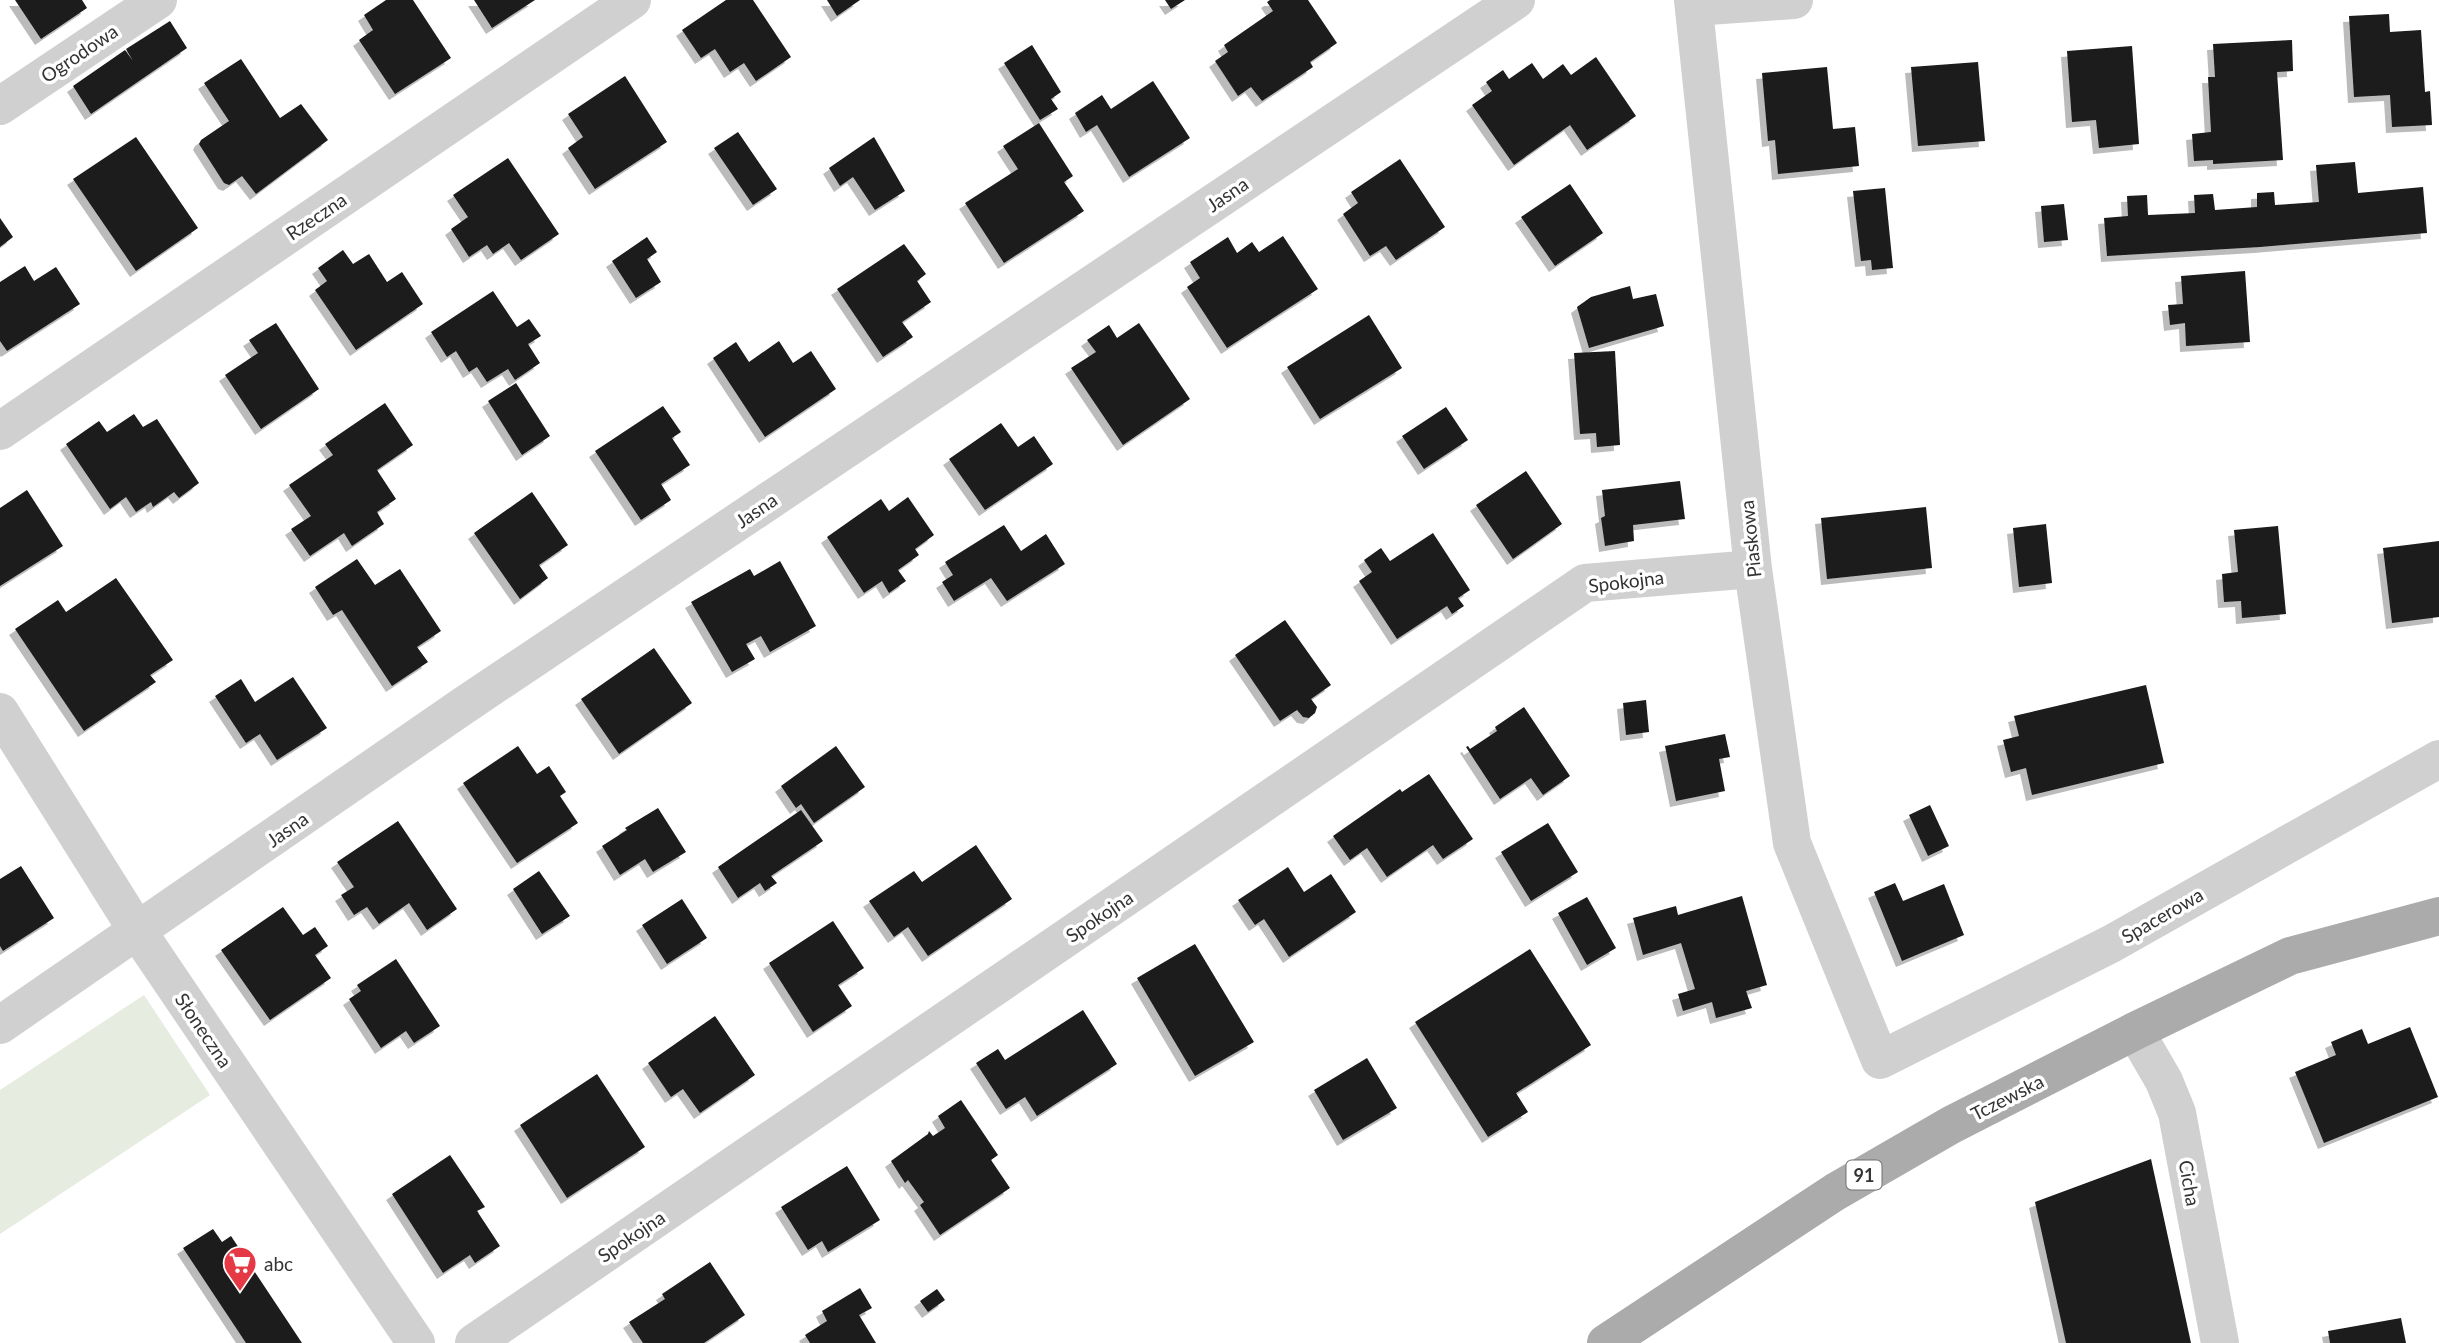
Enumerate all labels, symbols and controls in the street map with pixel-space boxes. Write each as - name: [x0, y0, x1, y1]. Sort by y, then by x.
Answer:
- street label: Ogrodowa: [36, 19, 122, 87]
- street label: Jasna: [1202, 172, 1252, 216]
- street label: Rzeczna: [281, 187, 351, 245]
- street label: Jasna: [731, 488, 781, 532]
- street label: Piaskowa: [1735, 499, 1765, 579]
- street label: Spokojna: [1587, 565, 1665, 597]
- street label: Jasna: [262, 807, 312, 851]
- street label: Spacerowa: [2117, 882, 2207, 948]
- street label: Spokojna: [1061, 885, 1137, 947]
- street label: Słoneczna: [171, 988, 237, 1072]
- street label: Tczewska: [1967, 1069, 2047, 1125]
- street label: Cicha: [2175, 1158, 2205, 1208]
- road number: 91: [1846, 1160, 1882, 1190]
- street label: Spokojna: [593, 1205, 669, 1267]
- supermarket icon: abc: [221, 1244, 259, 1293]
- place label: abc: [264, 1252, 293, 1275]

